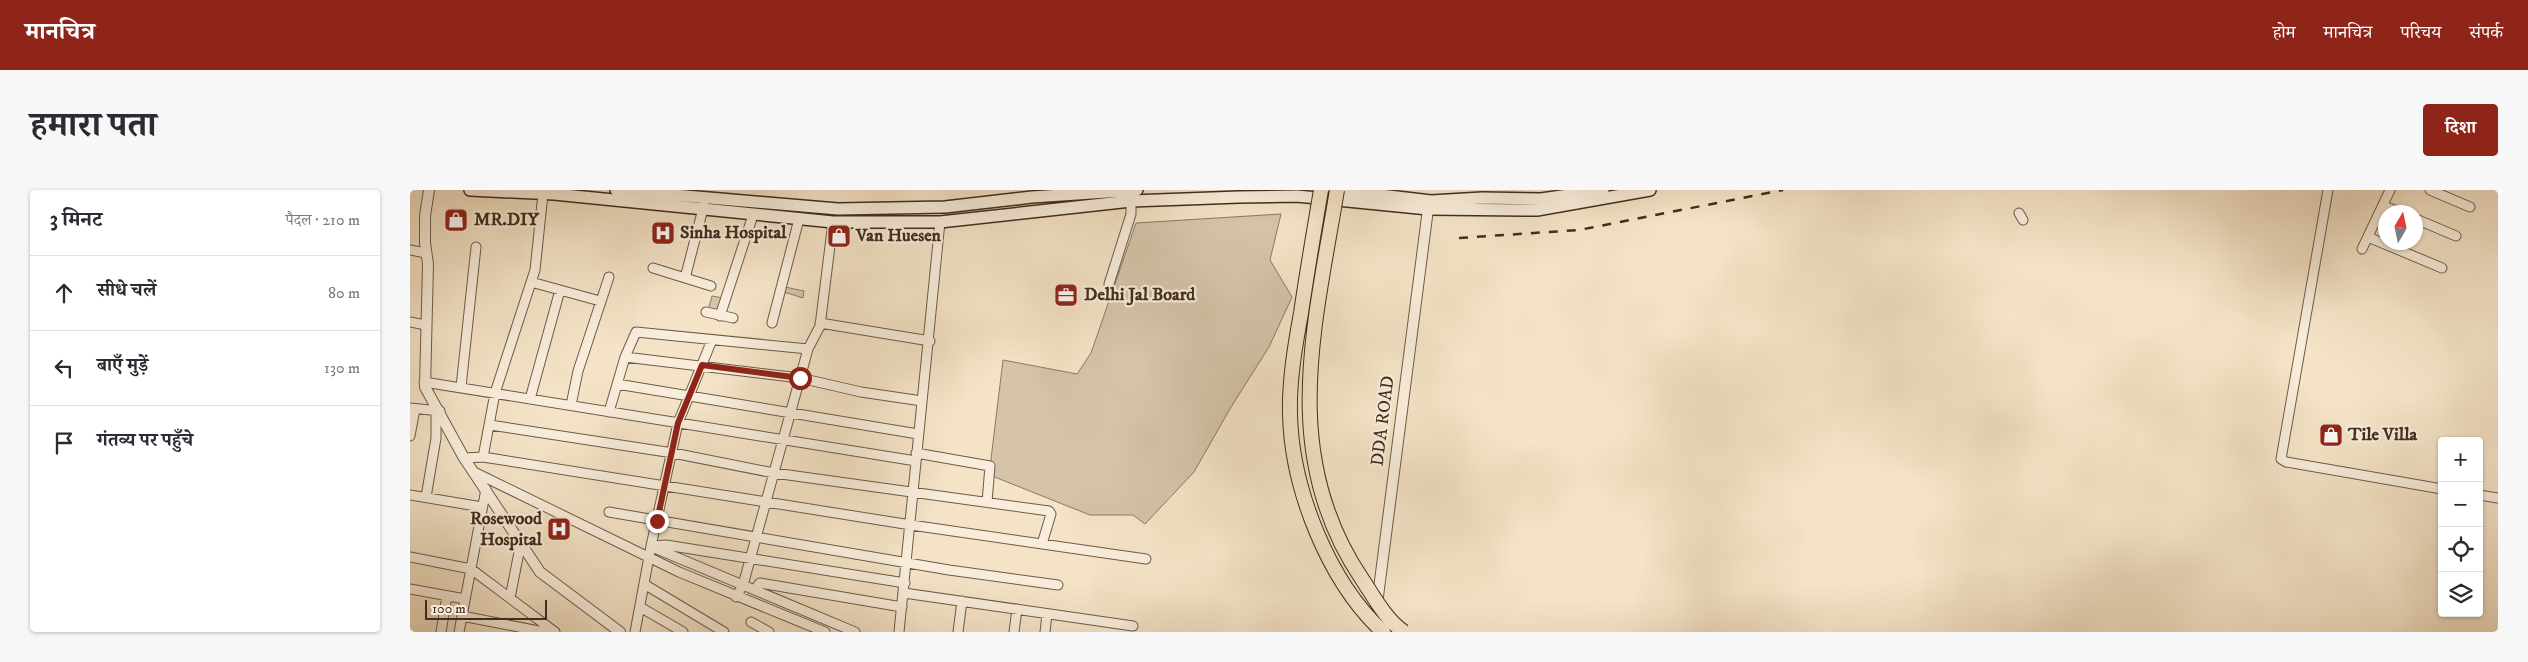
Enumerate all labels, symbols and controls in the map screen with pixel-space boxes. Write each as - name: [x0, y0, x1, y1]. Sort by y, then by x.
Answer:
- text: मानचित्र: [25, 17, 95, 47]
- text: होम: [2273, 22, 2296, 44]
- text: मानचित्र: [2324, 22, 2372, 44]
- text: परिचय: [2400, 22, 2441, 44]
- text: संपर्क: [2469, 22, 2503, 44]
- text: हमारा पता: [30, 104, 157, 148]
- button: दिशा: [2423, 104, 2498, 156]
- north arrow: [2378, 205, 2423, 250]
- text: 3 मिनट: [50, 207, 102, 233]
- shop icon: MR.DIY: [443, 207, 469, 233]
- place label: MR.DIY: [474, 209, 539, 231]
- text: पैदल · 210 m: [285, 210, 360, 230]
- hospital icon: Sinha Hospital: [650, 220, 676, 246]
- place label: Sinha Hospital: [680, 222, 787, 244]
- shop icon: Van Huesen: [826, 223, 852, 249]
- place label: Van Huesen: [855, 225, 942, 247]
- icon: ahead: [50, 279, 78, 307]
- text: सीधे चलें: [97, 279, 156, 302]
- office icon: Delhi Jal Board: [1053, 282, 1079, 308]
- text: 80 m: [328, 283, 360, 303]
- place label: Delhi Jal Board: [1084, 284, 1196, 306]
- icon: left: [50, 354, 78, 382]
- text: बाएँ मुड़ें: [97, 354, 148, 377]
- text: 130 m: [324, 358, 360, 378]
- route start: [789, 367, 812, 390]
- street label: DDA ROAD: [1367, 374, 1399, 468]
- shop icon: Tile Villa: [2318, 422, 2344, 448]
- place label: Tile Villa: [2347, 424, 2418, 446]
- icon: arrive: [50, 429, 78, 457]
- text: गंतव्य पर पहुँचे: [97, 429, 193, 452]
- map controls: [2438, 437, 2483, 617]
- button: +: [2438, 437, 2483, 482]
- button: −: [2438, 482, 2483, 527]
- place label: Rosewood Hospital: [470, 508, 543, 551]
- route end: [646, 510, 669, 533]
- hospital icon: Rosewood Hospital: [546, 516, 572, 542]
- button: locate: [2438, 527, 2483, 572]
- button: layers: [2438, 572, 2483, 617]
- scale bar: [425, 597, 548, 620]
- text: 100 m: [432, 600, 466, 618]

